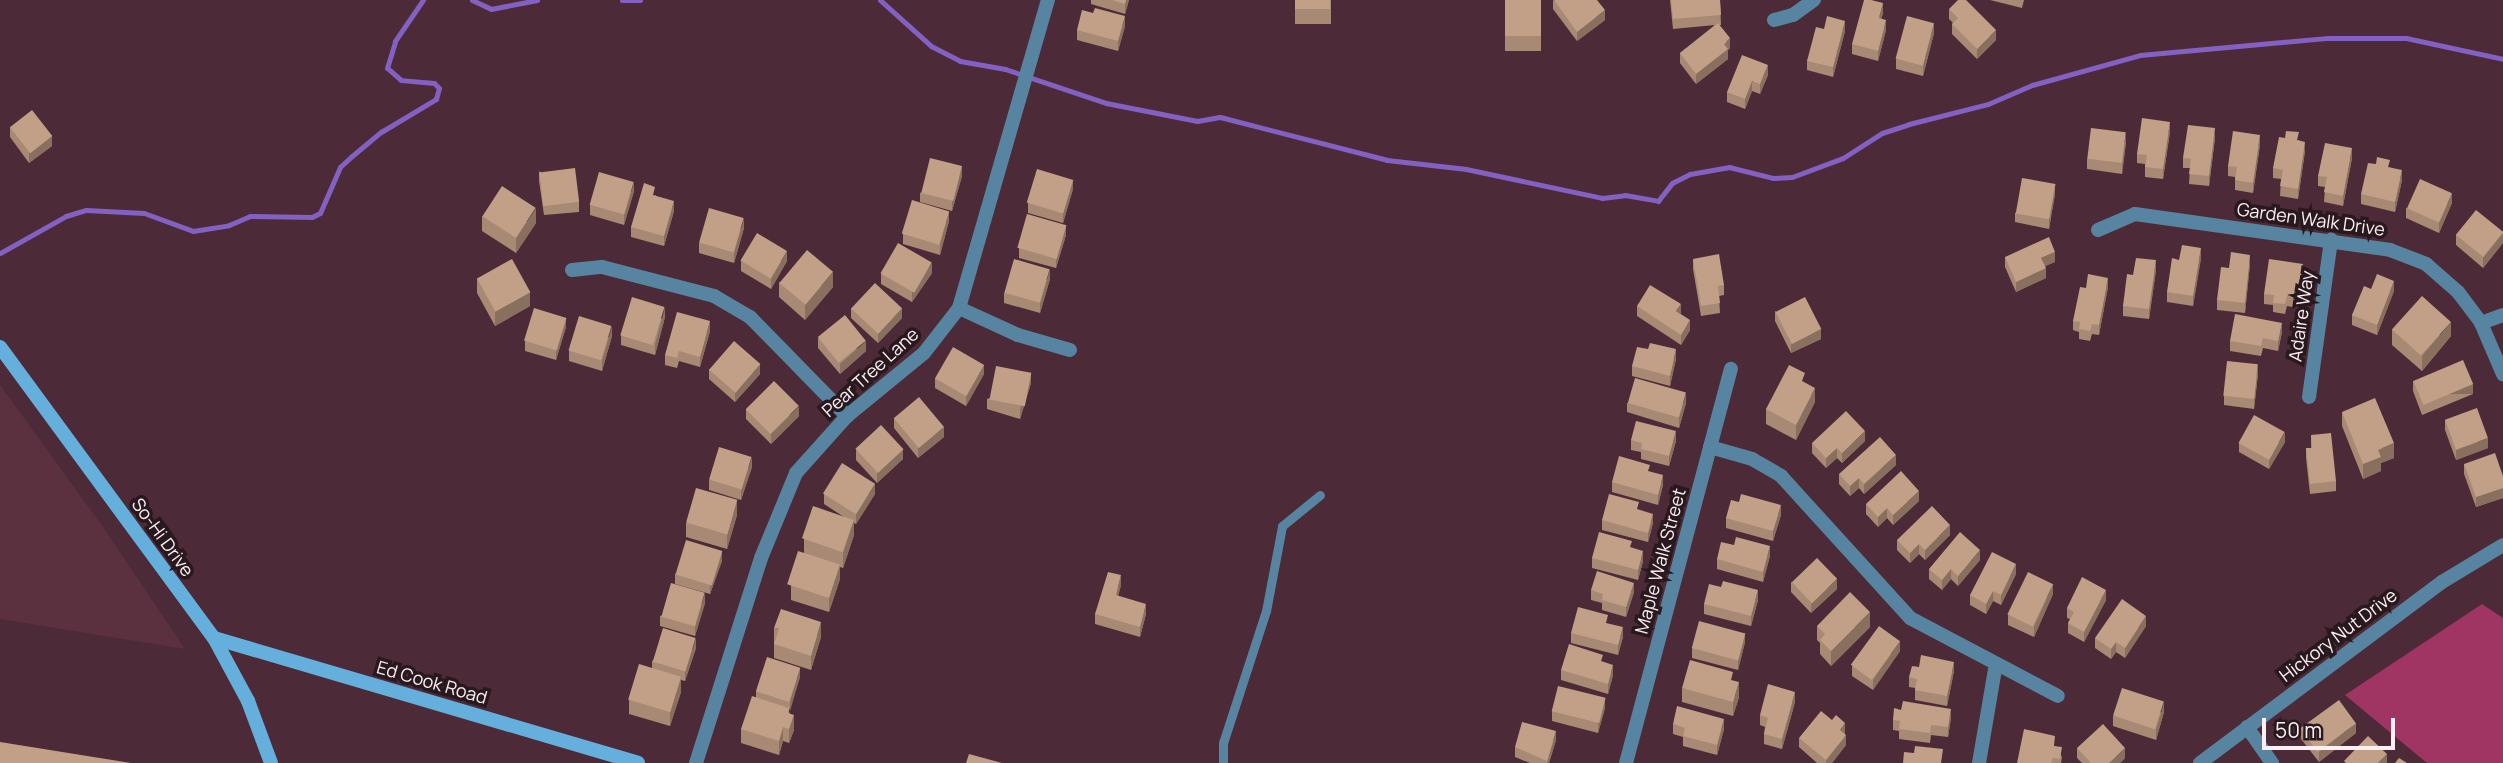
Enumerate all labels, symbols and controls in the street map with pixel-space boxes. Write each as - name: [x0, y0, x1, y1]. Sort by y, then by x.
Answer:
- street label: Garden Walk Drive: [2236, 198, 2386, 240]
- street label: Adaire Way: [2284, 269, 2318, 363]
- street label: Pear Tree Lane: [817, 323, 923, 421]
- street label: Maple Walk Street: [1630, 486, 1690, 636]
- street label: So-Hi Drive: [127, 494, 199, 580]
- street label: Hickory Nut Drive: [2275, 584, 2401, 686]
- street label: Ed Cook Road: [374, 656, 490, 708]
- scale bar: [2265, 704, 2398, 748]
- text: 50 m: [2275, 716, 2322, 744]

